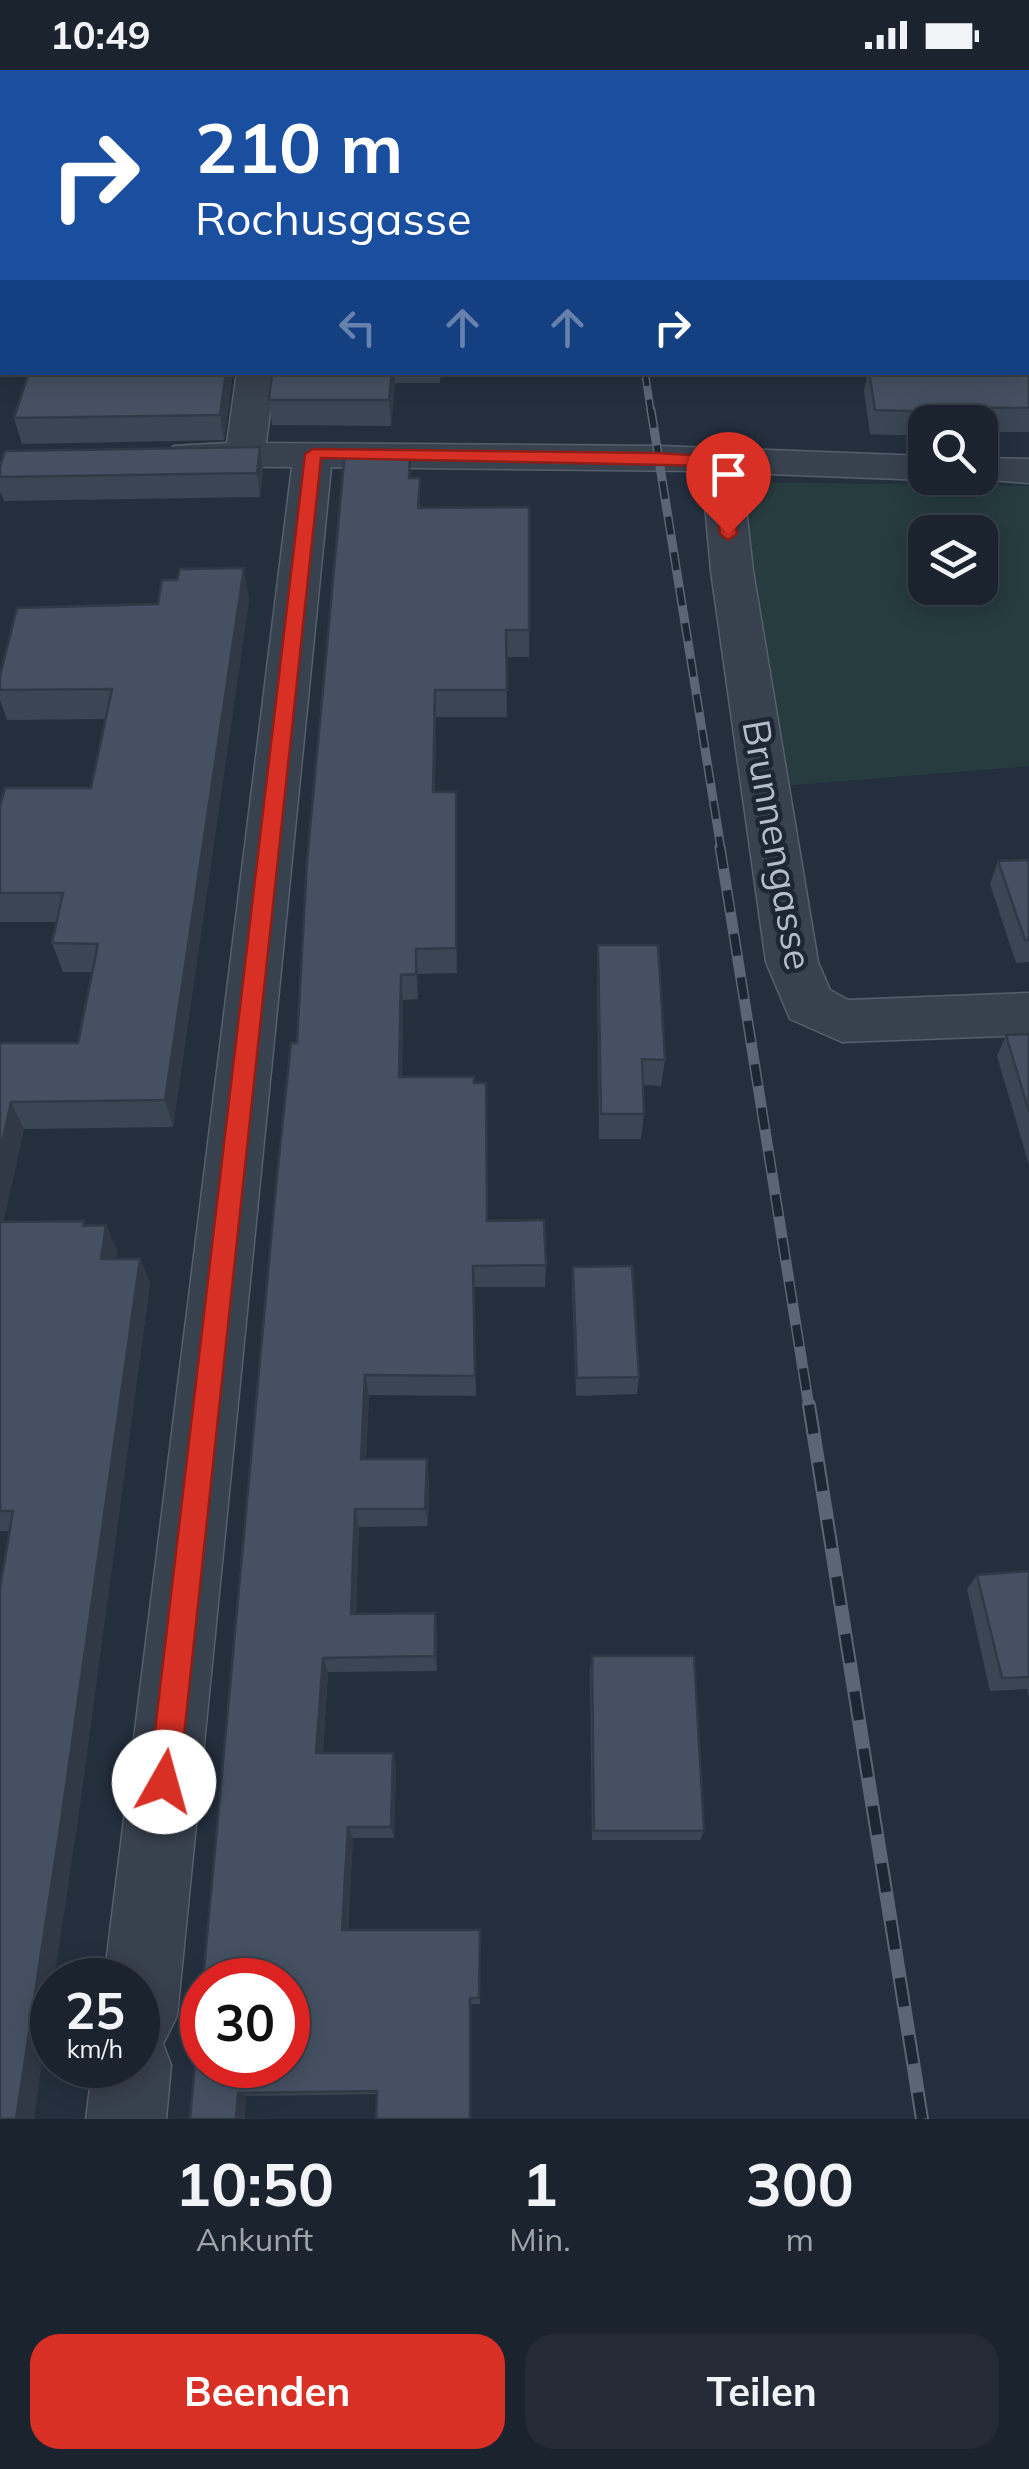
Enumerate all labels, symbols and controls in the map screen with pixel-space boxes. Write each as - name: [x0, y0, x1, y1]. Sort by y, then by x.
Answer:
- text: 10:49: [50, 11, 151, 59]
- text: 210 m: [195, 103, 403, 191]
- icon: right: [30, 110, 160, 240]
- text: Rochusgasse: [195, 190, 472, 246]
- icon: left: [330, 300, 385, 355]
- icon: ahead: [435, 300, 490, 355]
- icon: ahead: [540, 300, 595, 355]
- icon: right: [645, 300, 700, 355]
- map controls: [908, 405, 998, 605]
- button: search: [908, 405, 998, 495]
- pin: [686, 432, 771, 535]
- icon: arrive: [701, 447, 756, 502]
- button: layers: [908, 515, 998, 605]
- street label: Brunnengasse: [732, 716, 824, 974]
- position arrow: [112, 1730, 216, 1834]
- speed limit sign: 30: [180, 1958, 310, 2088]
- text: 25: [65, 1979, 125, 2042]
- text: km/h: [67, 2033, 123, 2064]
- text: 10:50: [175, 2146, 334, 2221]
- text: 1: [522, 2146, 558, 2221]
- text: 300: [746, 2146, 854, 2221]
- text: Ankunft: [196, 2219, 313, 2259]
- text: Min.: [509, 2219, 570, 2259]
- text: m: [786, 2219, 814, 2259]
- button: Beenden: [30, 2334, 505, 2449]
- button: Teilen: [525, 2334, 999, 2449]

